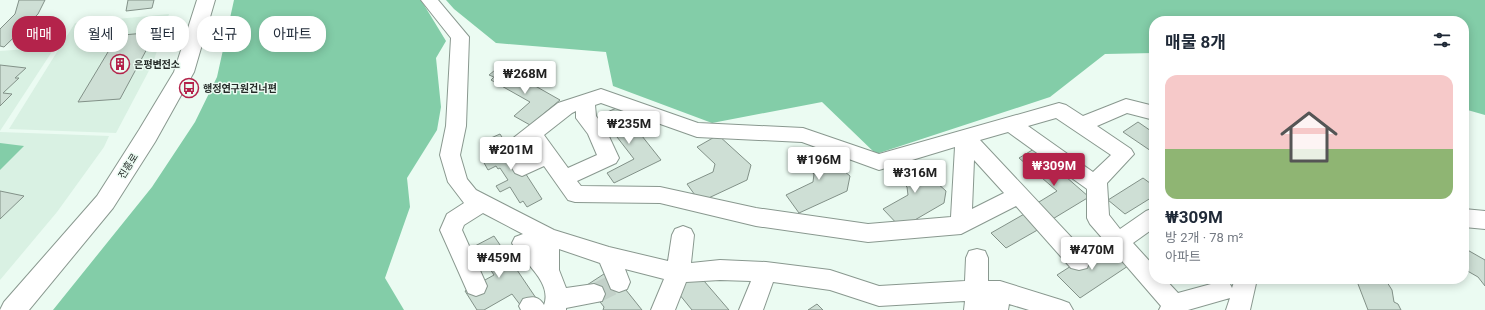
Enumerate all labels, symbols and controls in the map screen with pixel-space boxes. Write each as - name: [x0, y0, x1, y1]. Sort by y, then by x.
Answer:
- chip: 매매: [12, 16, 66, 52]
- chip: 월세: [74, 16, 128, 52]
- chip: 필터: [136, 16, 189, 52]
- chip: 신규: [197, 16, 251, 52]
- chip: 아파트: [259, 16, 326, 52]
- icon: filters: [1431, 29, 1453, 51]
- text: 매물 8개: [1165, 32, 1226, 52]
- building icon: 은평변전소: [109, 53, 131, 75]
- place label: 은평변전소: [134, 59, 180, 70]
- pin: ₩268M: [497, 61, 553, 95]
- text: ₩268M: [503, 66, 547, 81]
- bus stop icon: 행정연구원건너편: [178, 77, 200, 99]
- place label: 행정연구원건너편: [203, 83, 277, 94]
- icon: home: [1273, 101, 1345, 173]
- pin: ₩235M: [601, 111, 657, 145]
- text: ₩235M: [607, 116, 651, 131]
- pin: ₩201M: [483, 137, 539, 171]
- text: ₩201M: [489, 142, 533, 157]
- pin: ₩196M: [791, 147, 847, 181]
- street label: 진흥로: [116, 151, 140, 181]
- text: ₩196M: [797, 152, 841, 167]
- pin: ₩309M: [1026, 153, 1082, 187]
- text: ₩309M: [1032, 158, 1076, 173]
- pin: ₩316M: [887, 160, 943, 194]
- text: ₩316M: [893, 165, 937, 180]
- text: ₩309M: [1165, 207, 1223, 227]
- text: 방 2개 · 78 m²: [1165, 230, 1243, 245]
- pin: ₩470M: [1064, 237, 1120, 271]
- text: ₩470M: [1070, 242, 1114, 257]
- pin: ₩459M: [471, 245, 527, 279]
- text: 아파트: [1165, 249, 1201, 264]
- text: ₩459M: [477, 250, 521, 265]

